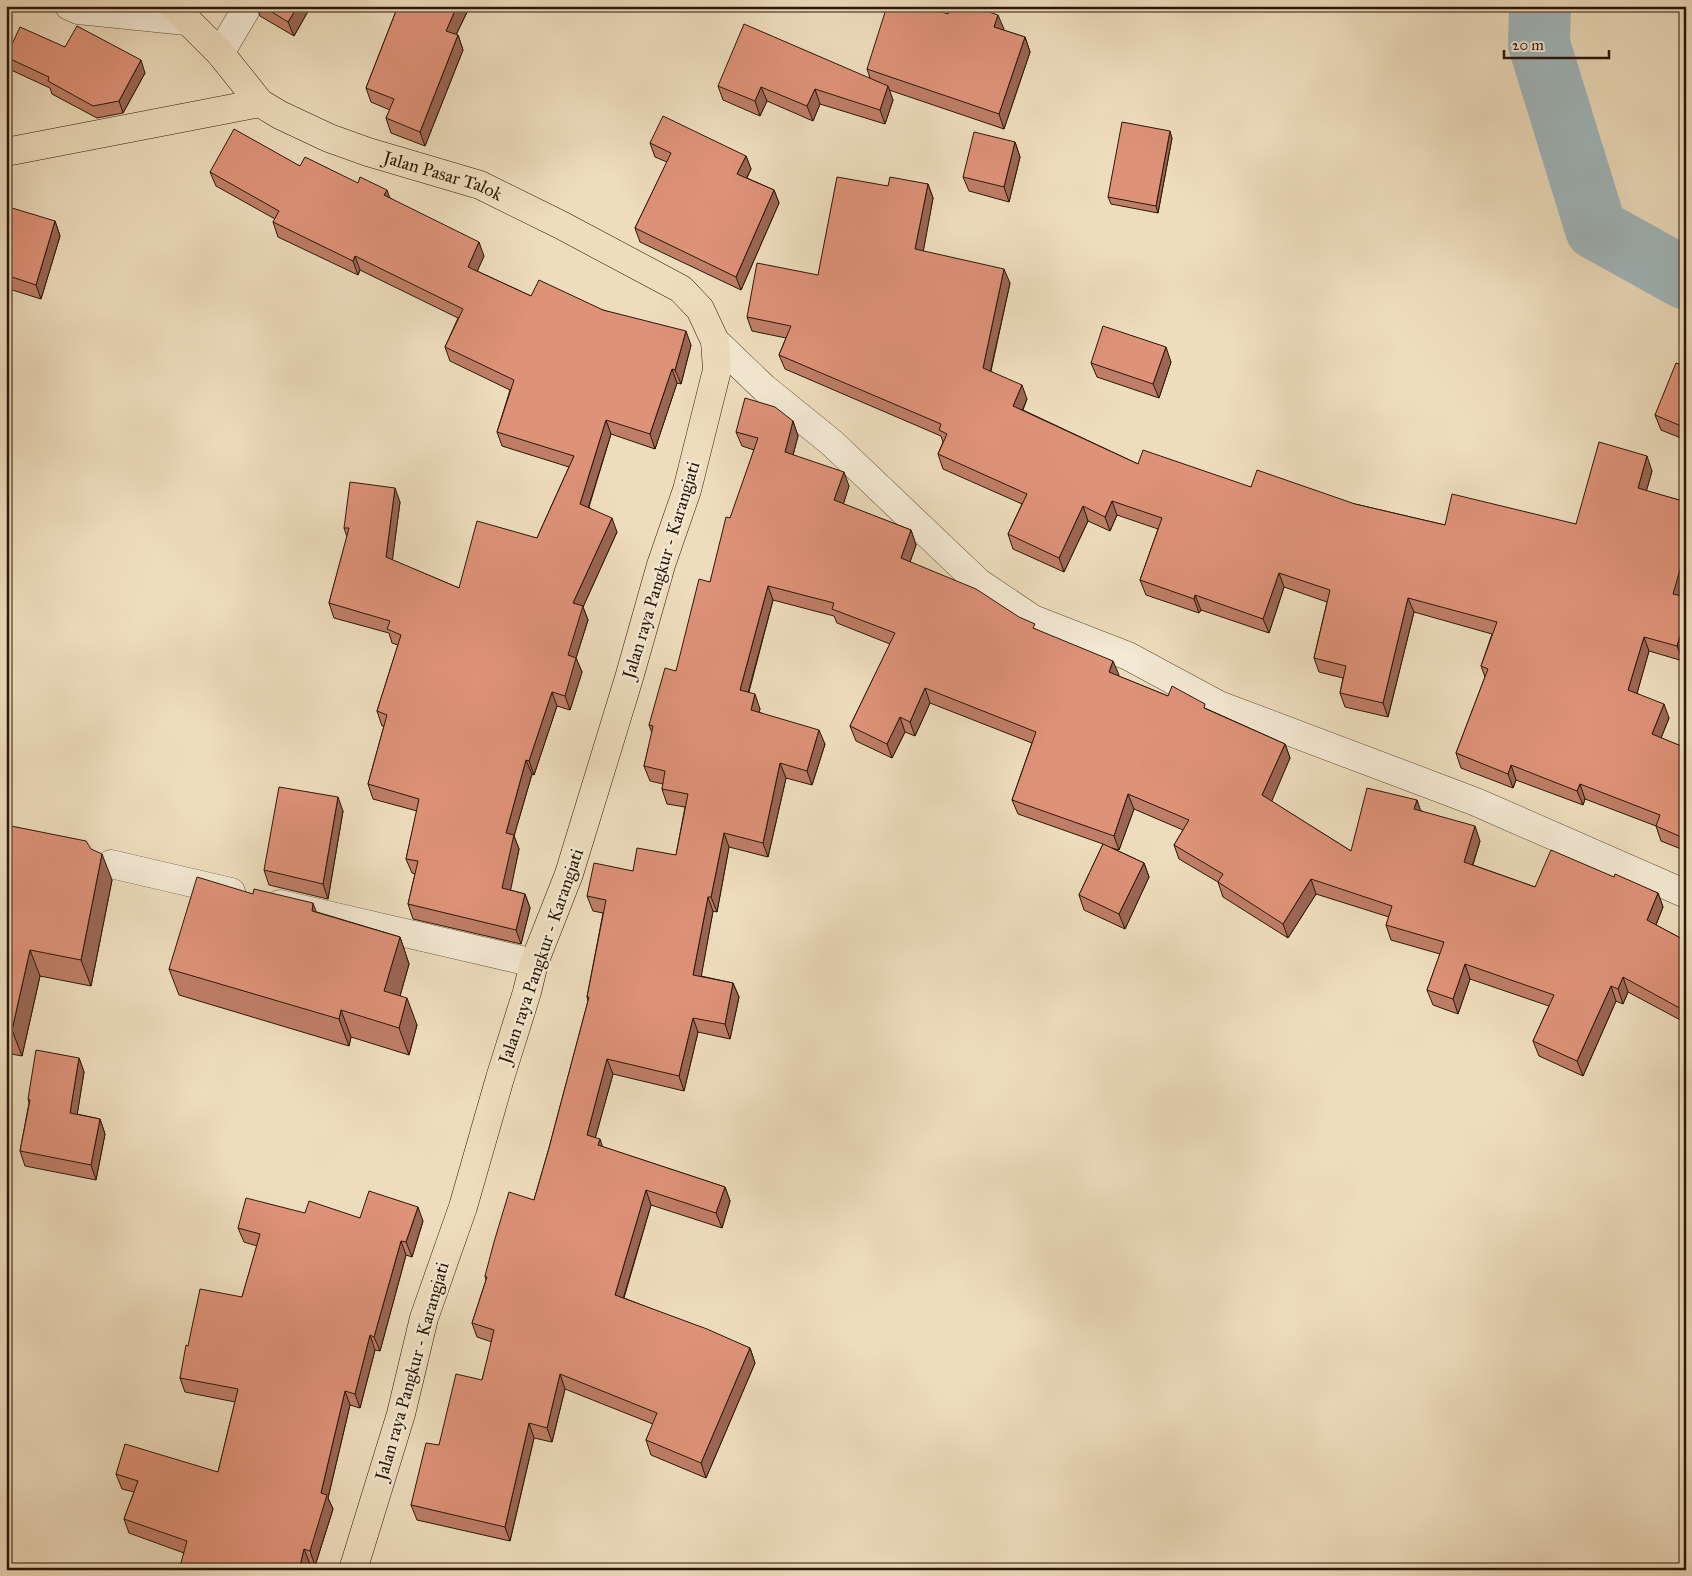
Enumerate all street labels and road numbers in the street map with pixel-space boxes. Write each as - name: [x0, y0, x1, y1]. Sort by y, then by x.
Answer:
- street label: Jalan Pasar Talok: [379, 146, 507, 206]
- street label: Jalan raya Pangkur - Karangjati: [617, 459, 706, 684]
- street label: Jalan raya Pangkur - Karangjati: [493, 845, 589, 1069]
- street label: Jalan raya Pangkur - Karangjati: [370, 1259, 455, 1485]

